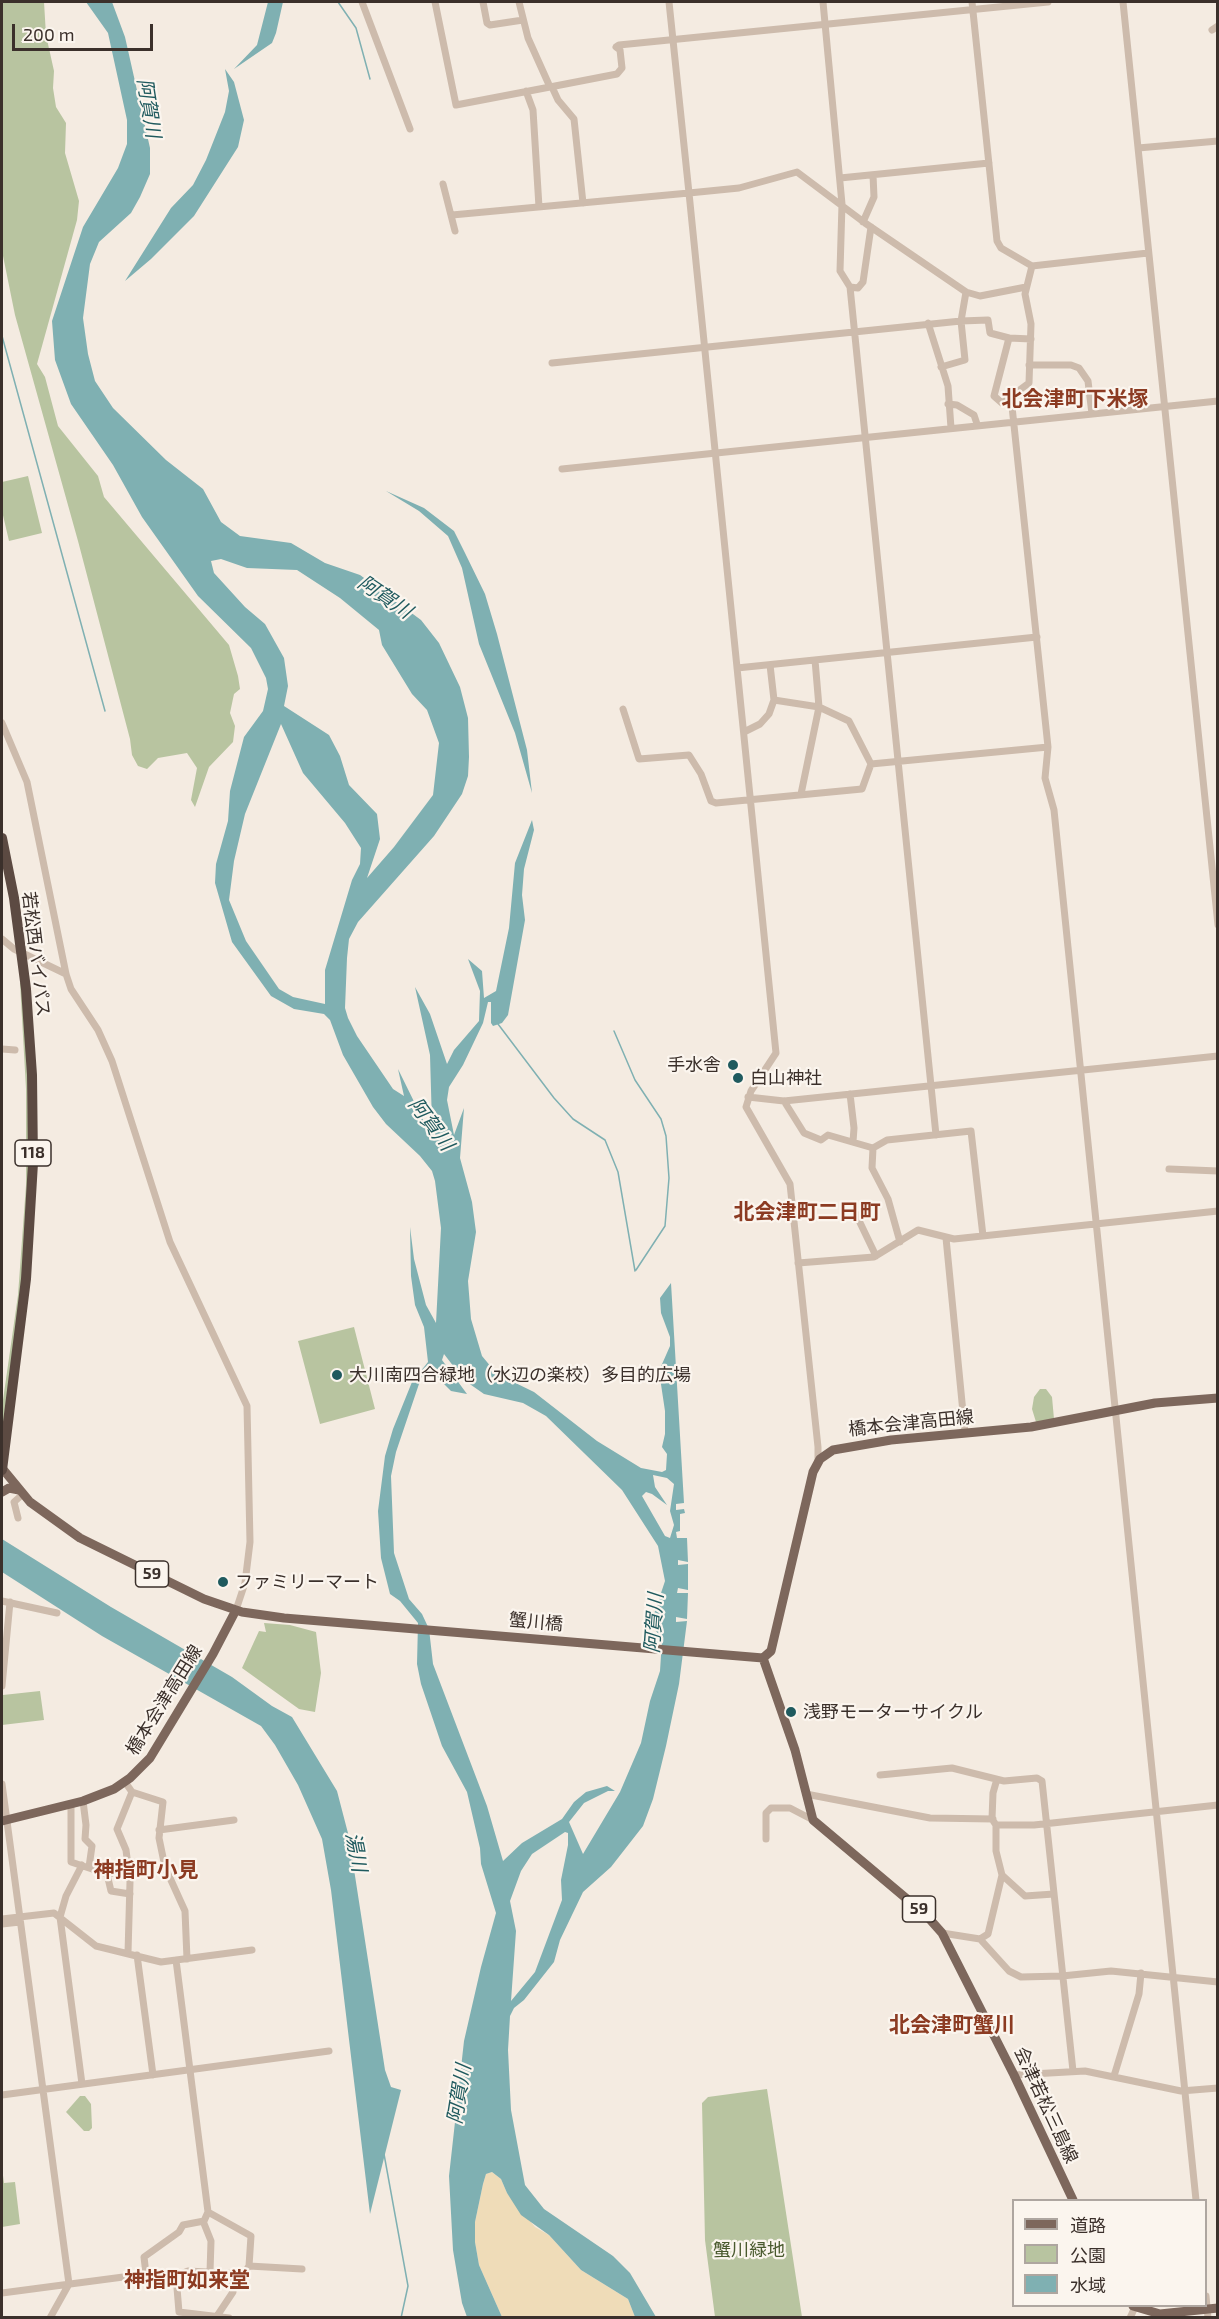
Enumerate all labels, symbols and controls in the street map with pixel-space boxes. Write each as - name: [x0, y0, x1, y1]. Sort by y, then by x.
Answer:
- scale bar: [15, 12, 156, 50]
- text: 200 m: [23, 23, 75, 45]
- water label: 阿賀川: [132, 76, 166, 140]
- district label: 北会津町下米塚: [1002, 386, 1148, 412]
- water label: 阿賀川: [353, 570, 417, 624]
- street label: 若松西バイパス: [18, 890, 54, 1018]
- place label: 手水舎: [667, 1054, 721, 1076]
- marker: 手水舎: [726, 1058, 740, 1072]
- place label: 白山神社: [750, 1067, 822, 1089]
- marker: 白山神社: [731, 1071, 745, 1085]
- water label: 阿賀川: [403, 1093, 459, 1155]
- road number: 118: [15, 1140, 51, 1166]
- district label: 北会津町二日町: [734, 1199, 880, 1225]
- place label: 大川南四合緑地（水辺の楽校）多目的広場: [349, 1364, 691, 1386]
- marker: 大川南四合緑地（水辺の楽校）多目的広場: [330, 1368, 344, 1382]
- street label: 橋本会津高田線: [847, 1406, 975, 1440]
- road number: 59: [136, 1561, 168, 1587]
- place label: ファミリーマート: [235, 1571, 379, 1593]
- marker: ファミリーマート: [216, 1575, 230, 1589]
- water label: 阿賀川: [640, 1592, 668, 1654]
- street label: 蟹川橋: [508, 1609, 564, 1635]
- street label: 橋本会津高田線: [121, 1641, 207, 1759]
- place label: 浅野モーターサイクル: [803, 1701, 983, 1723]
- marker: 浅野モーターサイクル: [784, 1705, 798, 1719]
- water label: 湯川: [340, 1830, 372, 1874]
- district label: 神指町小見: [94, 1857, 198, 1883]
- road number: 59: [902, 1896, 936, 1922]
- district label: 北会津町蟹川: [889, 2012, 1015, 2038]
- street label: 会津若松三島線: [1010, 2043, 1082, 2167]
- water label: 阿賀川: [442, 2062, 476, 2126]
- legend: [1012, 2199, 1207, 2307]
- text: 道路: [1070, 2214, 1106, 2236]
- park label: 蟹川緑地: [713, 2239, 785, 2261]
- text: 公園: [1070, 2244, 1106, 2266]
- district label: 神指町如来堂: [124, 2267, 250, 2293]
- text: 水域: [1070, 2274, 1106, 2296]

